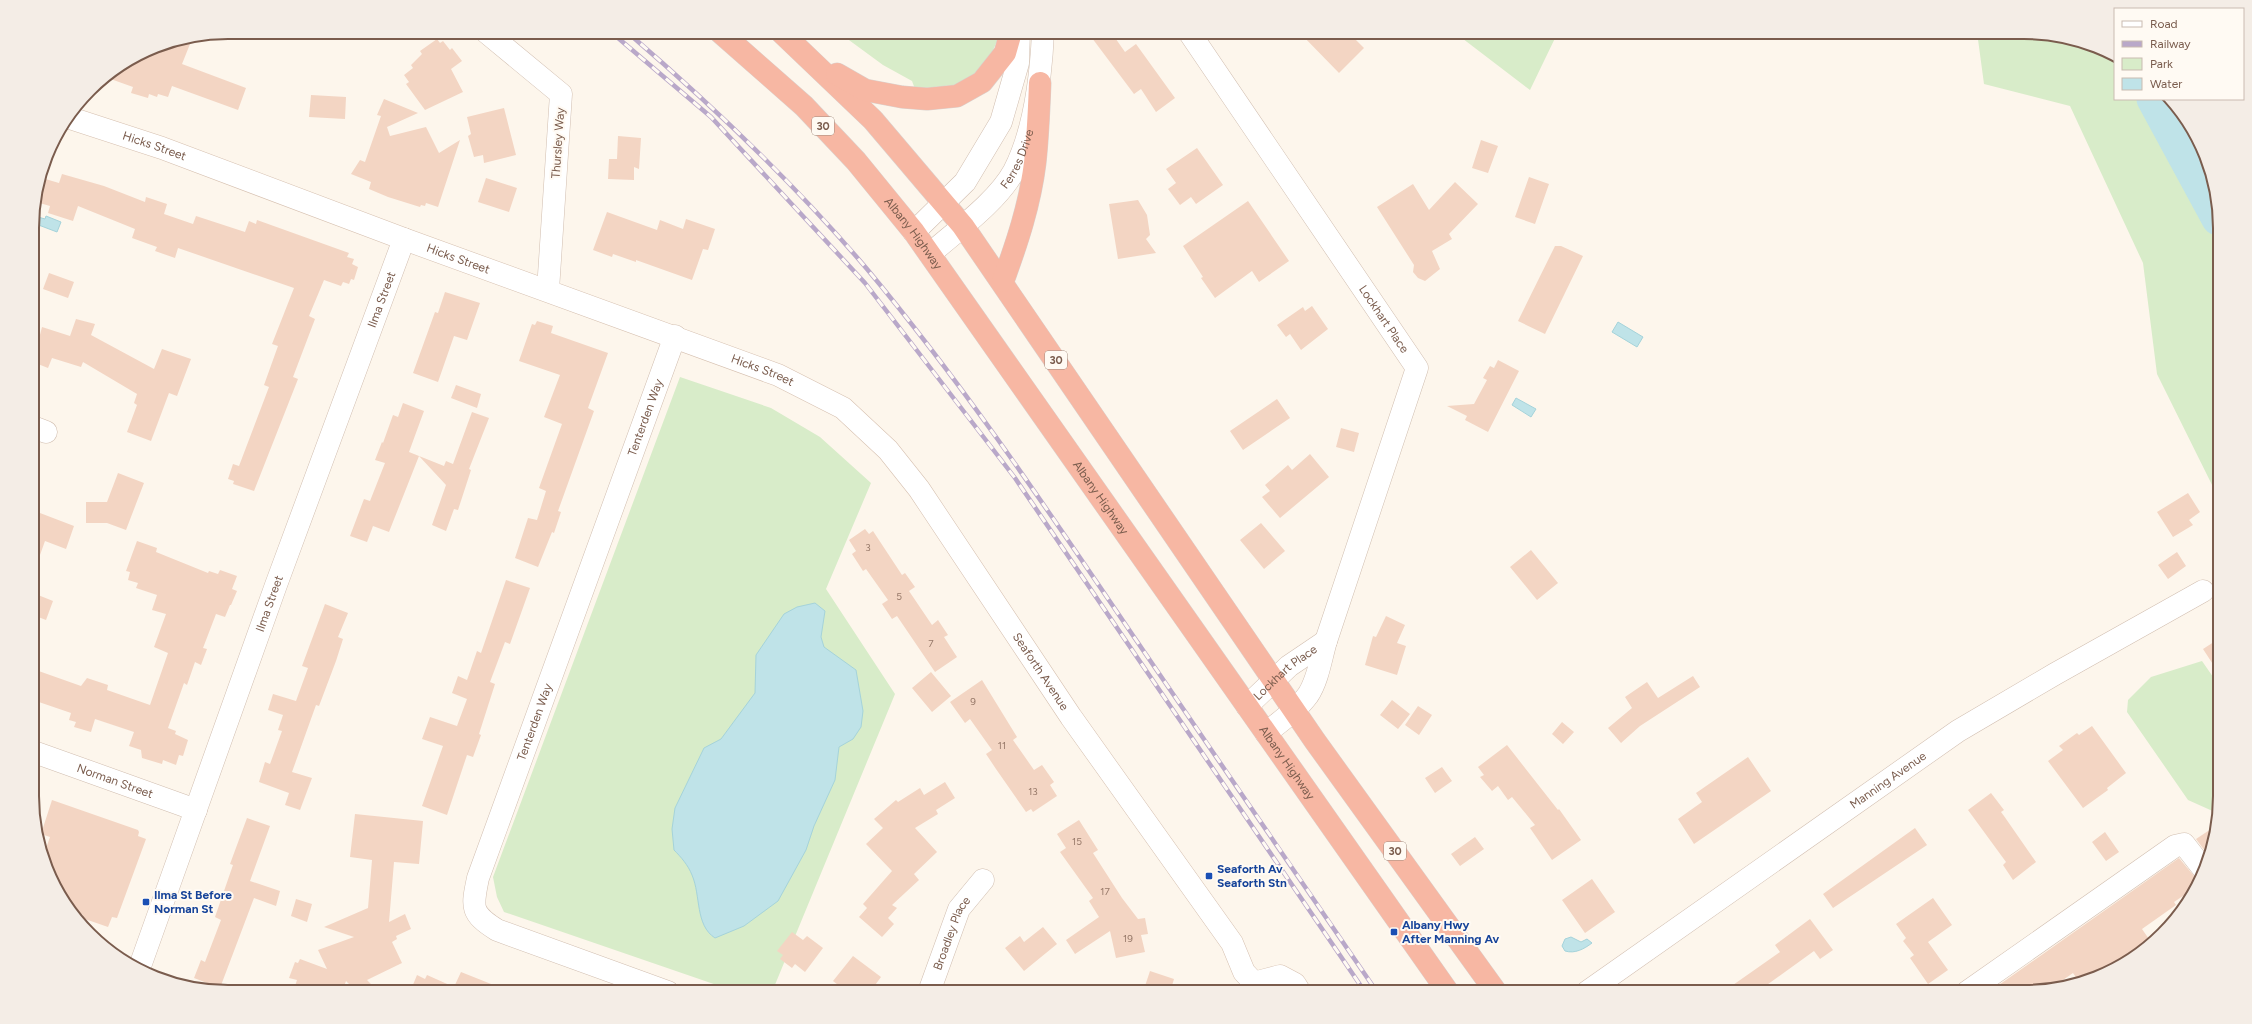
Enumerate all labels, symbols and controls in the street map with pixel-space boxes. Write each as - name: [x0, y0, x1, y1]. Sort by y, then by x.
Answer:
- legend: [2114, 8, 2244, 100]
- text: Road: [2150, 17, 2178, 31]
- text: Railway: [2150, 37, 2191, 51]
- text: Park: [2150, 57, 2173, 71]
- text: Water: [2150, 77, 2182, 91]
- street label: Thursley Way: [549, 106, 568, 179]
- road number: 30: [812, 117, 834, 135]
- street label: Ferres Drive: [997, 127, 1037, 192]
- street label: Hicks Street: [121, 129, 189, 164]
- street label: Albany Highway: [882, 194, 946, 273]
- street label: Hicks Street: [425, 241, 492, 277]
- street label: Ilma Street: [365, 269, 399, 330]
- street label: Lockhart Place: [1356, 283, 1412, 356]
- road number: 30: [1045, 351, 1067, 369]
- street label: Hicks Street: [729, 352, 797, 389]
- street label: Tenterden Way: [625, 376, 666, 458]
- street label: Albany Highway: [1070, 458, 1132, 538]
- house number: 3: [865, 541, 871, 554]
- street label: Ilma Street: [253, 573, 286, 634]
- house number: 5: [896, 590, 902, 603]
- street label: Seaforth Avenue: [1010, 630, 1072, 713]
- house number: 7: [928, 637, 934, 650]
- street label: Lockhart Place: [1251, 642, 1320, 703]
- street label: Tenterden Way: [514, 681, 555, 762]
- house number: 9: [970, 695, 976, 708]
- street label: Albany Highway: [1256, 723, 1318, 803]
- house number: 11: [998, 739, 1006, 752]
- street label: Manning Avenue: [1847, 748, 1929, 812]
- street label: Norman Street: [75, 761, 155, 801]
- house number: 13: [1028, 785, 1038, 798]
- house number: 15: [1072, 835, 1082, 848]
- road number: 30: [1384, 842, 1406, 860]
- place label: Seaforth Av Seaforth Stn: [1217, 862, 1287, 890]
- marker: Seaforth Av Seaforth Stn: [1204, 871, 1214, 881]
- house number: 17: [1100, 885, 1110, 898]
- place label: Ilma St Before Norman St: [154, 888, 232, 916]
- street label: Broadley Place: [930, 893, 974, 972]
- marker: Ilma St Before Norman St: [141, 897, 151, 907]
- place label: Albany Hwy After Manning Av: [1402, 918, 1499, 946]
- marker: Albany Hwy After Manning Av: [1389, 927, 1399, 937]
- house number: 19: [1123, 932, 1133, 945]

